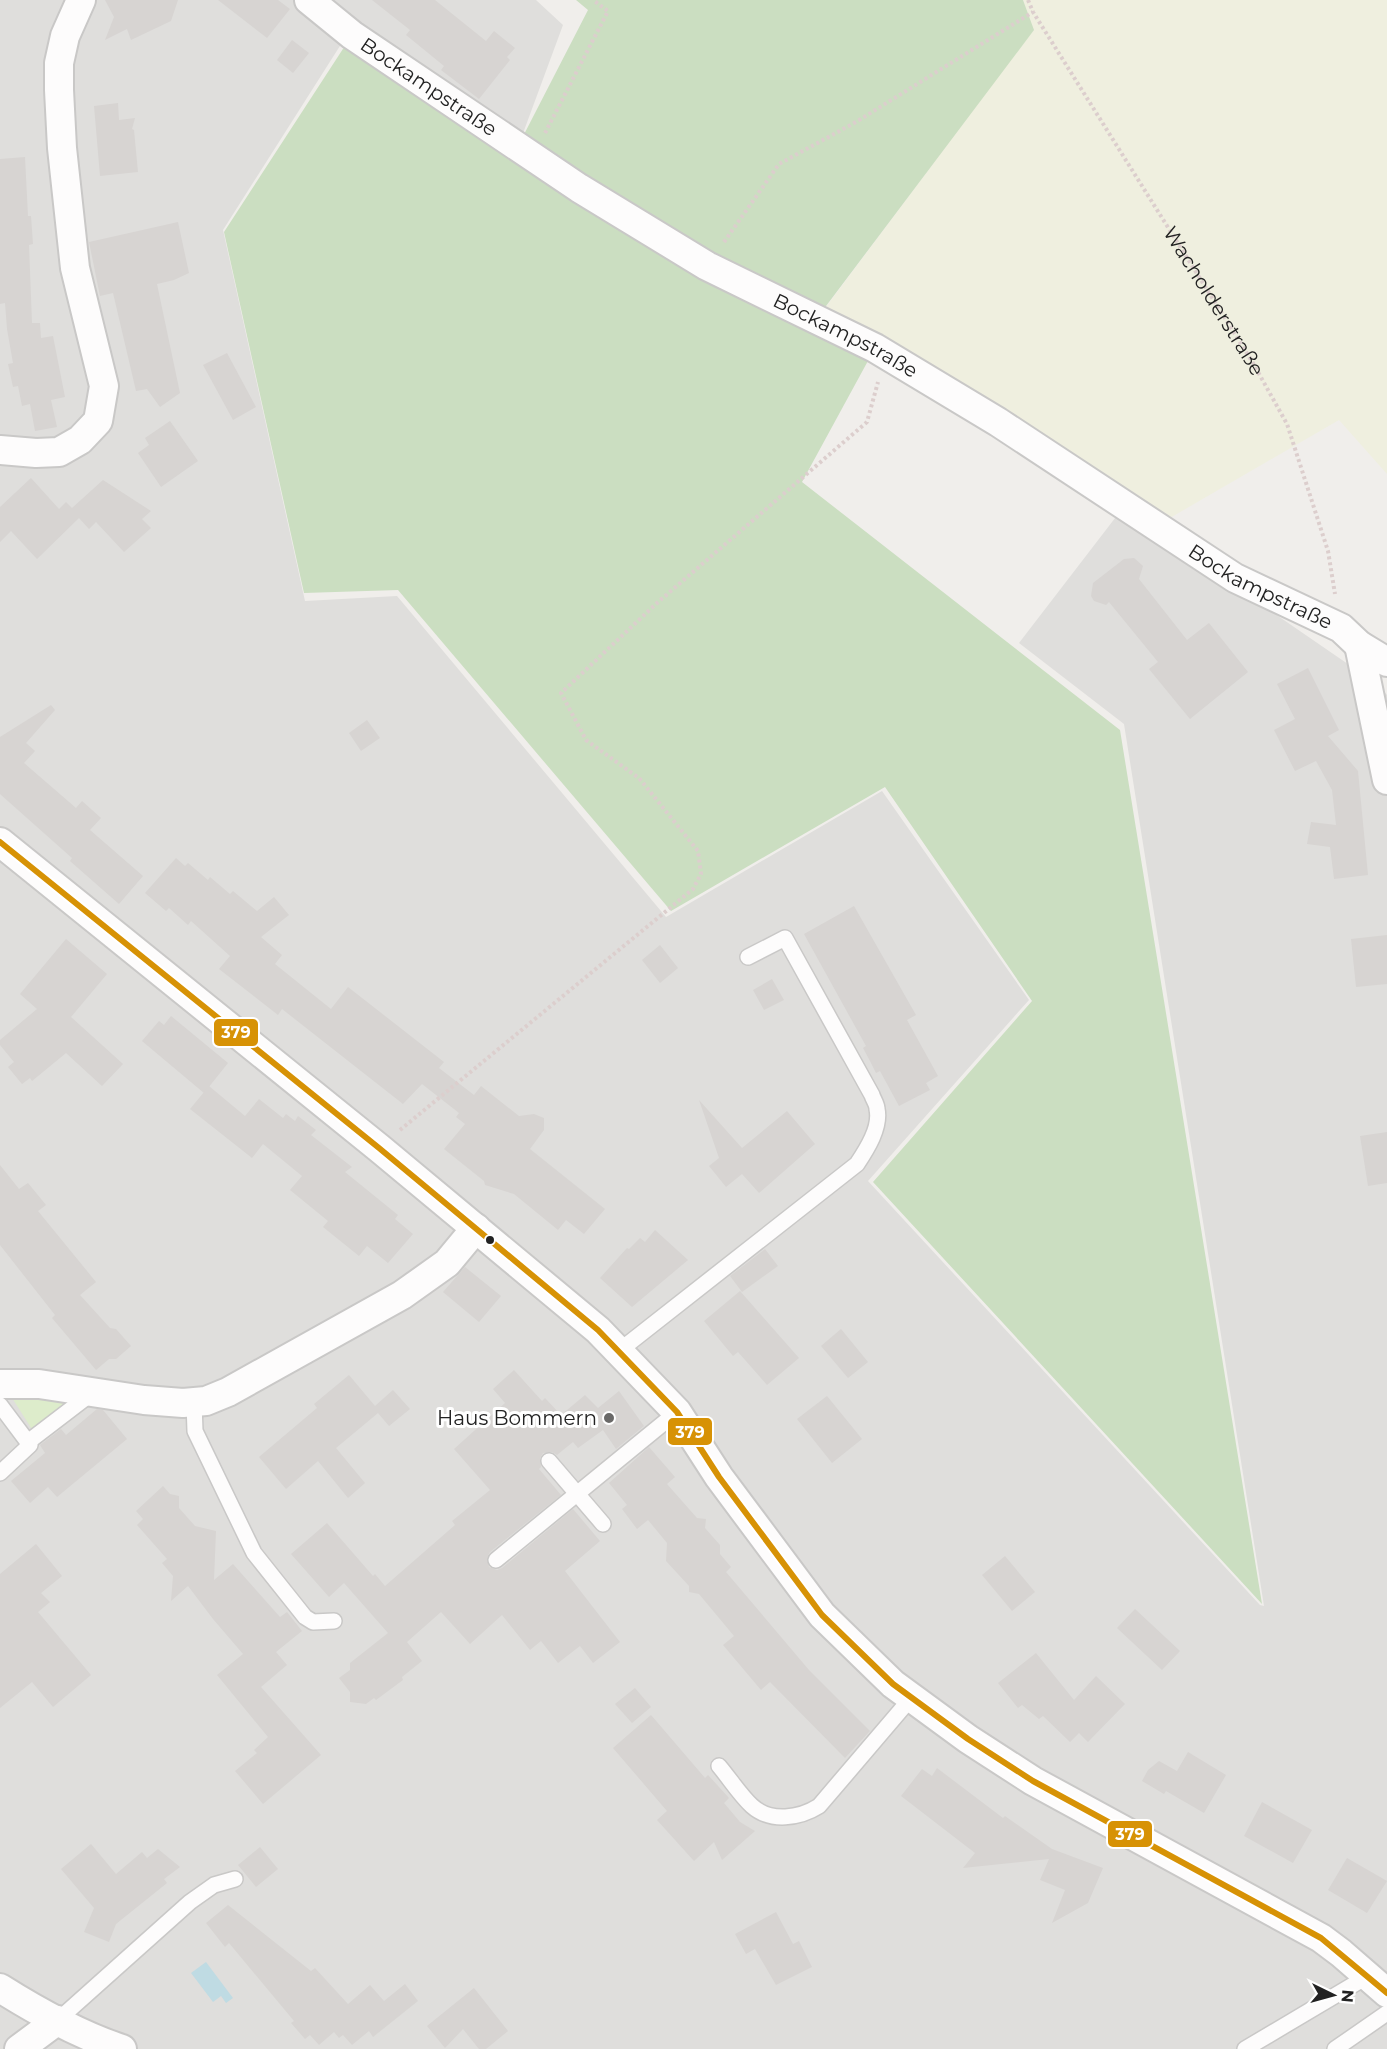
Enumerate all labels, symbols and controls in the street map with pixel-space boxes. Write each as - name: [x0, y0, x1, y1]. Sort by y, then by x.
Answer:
- street label: Bockampstraße: [356, 32, 502, 141]
- street label: Wacholderstraße: [1158, 222, 1270, 380]
- street label: Bockampstraße: [769, 288, 922, 383]
- street label: Bockampstraße: [1184, 539, 1336, 634]
- line badge: 379: [213, 1018, 259, 1047]
- text: 379: [220, 1023, 251, 1042]
- unlabelled marker: [484, 1234, 496, 1246]
- place label: Haus Bommern: [437, 1406, 597, 1430]
- marker: Haus Bommern: [602, 1411, 616, 1425]
- line badge: 379: [667, 1417, 713, 1446]
- text: 379: [674, 1423, 705, 1442]
- line badge: 379: [1107, 1820, 1153, 1848]
- text: 379: [1114, 1825, 1145, 1844]
- north arrow: [1303, 1965, 1363, 2025]
- text: N: [1337, 1989, 1357, 2004]

